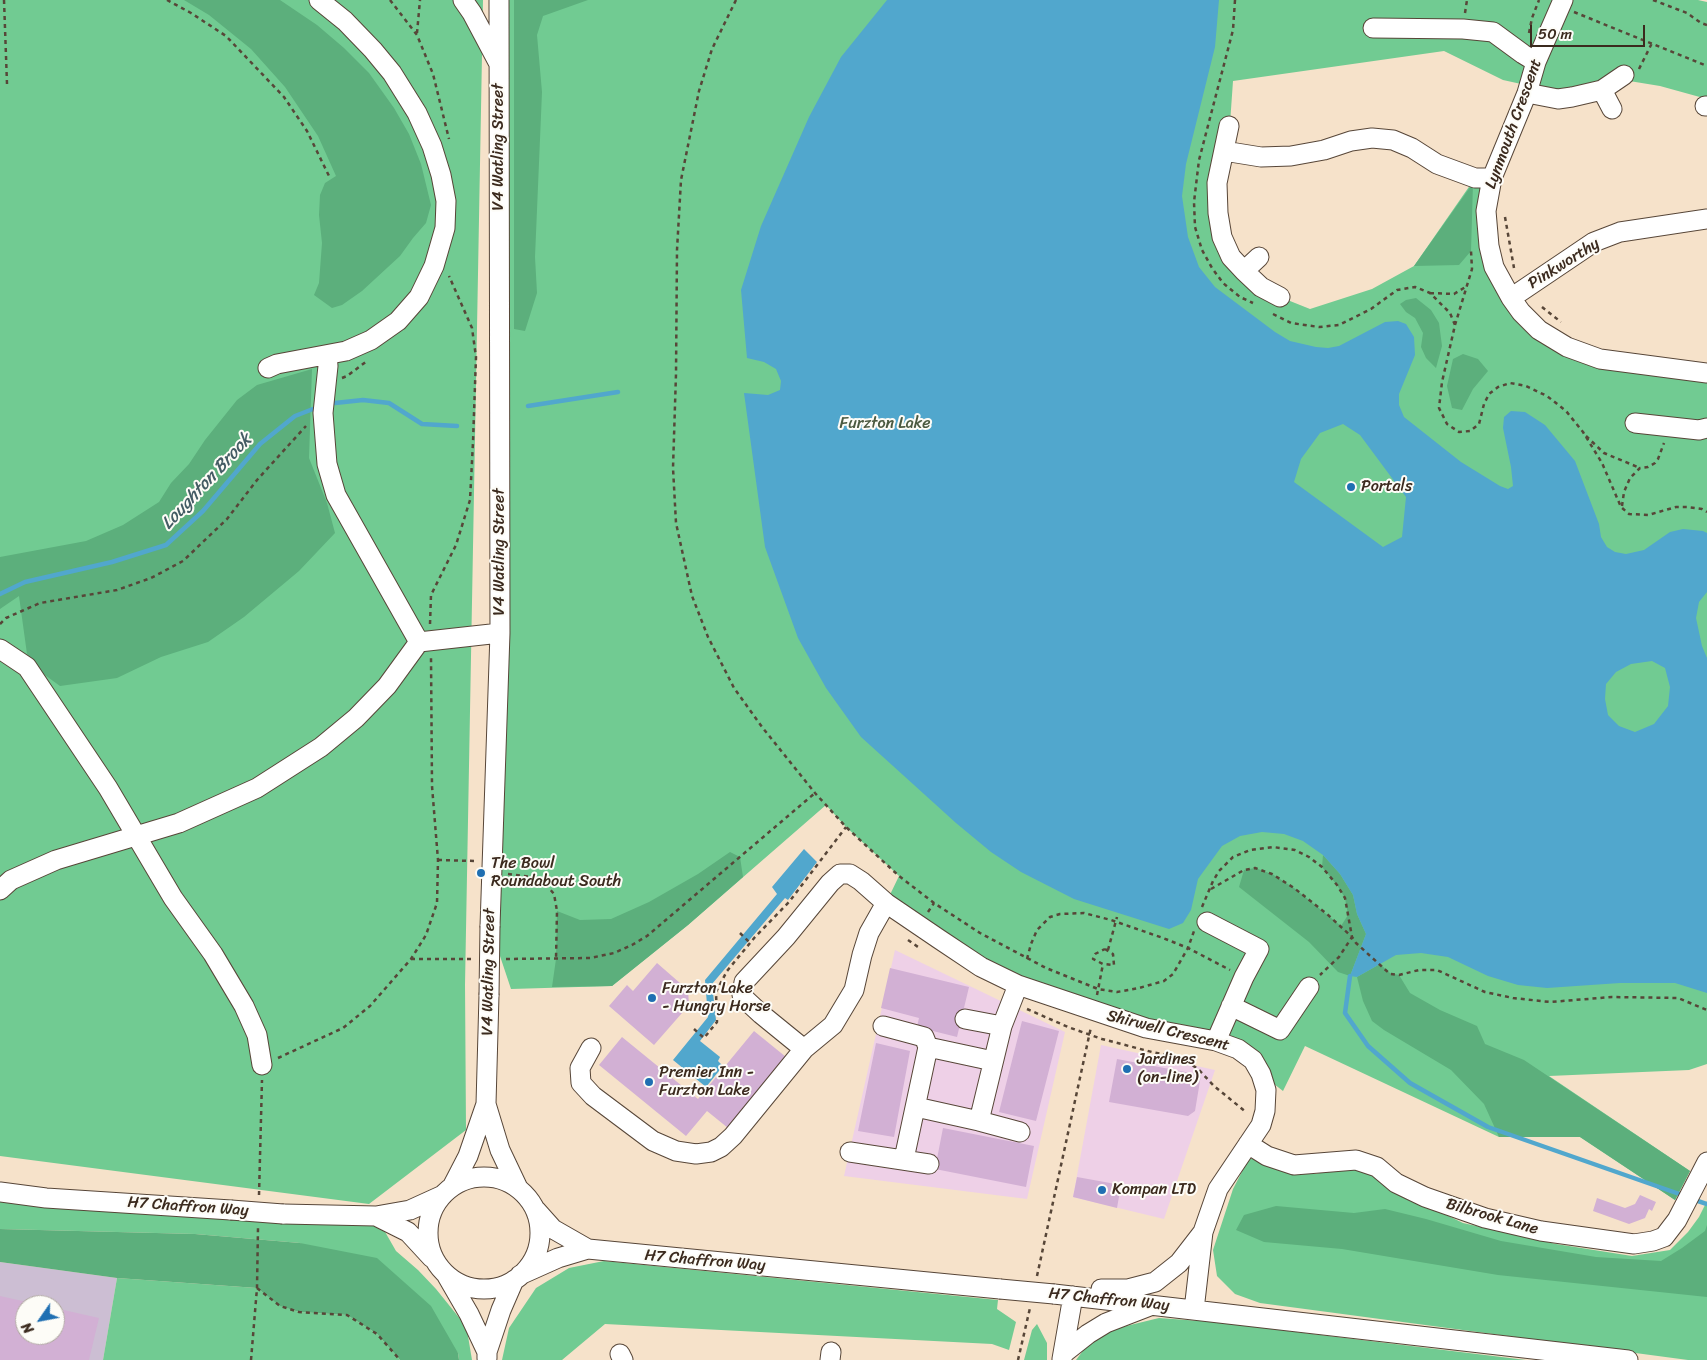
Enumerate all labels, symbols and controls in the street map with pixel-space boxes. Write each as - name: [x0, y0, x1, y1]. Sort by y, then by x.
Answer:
- scale bar: [1532, 15, 1647, 47]
- text: 50 m: [1538, 21, 1572, 47]
- street label: Lynmouth Crescent: [1482, 56, 1546, 192]
- street label: V4 Watling Street: [489, 83, 509, 211]
- street label: Pinkworthy: [1525, 234, 1603, 294]
- park label: Furzton Lake: [840, 414, 930, 434]
- water label: Loughton Brook: [157, 430, 257, 534]
- place label: Portals: [1361, 477, 1412, 497]
- marker: Portals: [1345, 481, 1357, 493]
- street label: V4 Watling Street: [490, 488, 510, 616]
- place label: The Bowl Roundabout South: [491, 854, 621, 892]
- marker: The Bowl Roundabout South: [475, 867, 487, 879]
- street label: V4 Watling Street: [478, 908, 500, 1036]
- place label: Furzton Lake - Hungry Horse: [662, 979, 771, 1017]
- marker: Furzton Lake - Hungry Horse: [646, 992, 658, 1004]
- street label: Shirwell Crescent: [1105, 1006, 1231, 1056]
- place label: Jardines (on-line): [1137, 1050, 1198, 1088]
- place label: Premier Inn - Furzton Lake: [659, 1063, 754, 1101]
- marker: Jardines (on-line): [1121, 1063, 1133, 1075]
- marker: Premier Inn - Furzton Lake: [643, 1076, 655, 1088]
- place label: Kompan LTD: [1112, 1180, 1196, 1200]
- marker: Kompan LTD: [1096, 1184, 1108, 1196]
- street label: H7 Chaffron Way: [127, 1193, 249, 1221]
- street label: Bilbrook Lane: [1444, 1195, 1540, 1239]
- street label: H7 Chaffron Way: [644, 1246, 766, 1276]
- street label: H7 Chaffron Way: [1048, 1284, 1170, 1316]
- north arrow: [15, 1295, 65, 1345]
- text: N: [15, 1317, 41, 1339]

